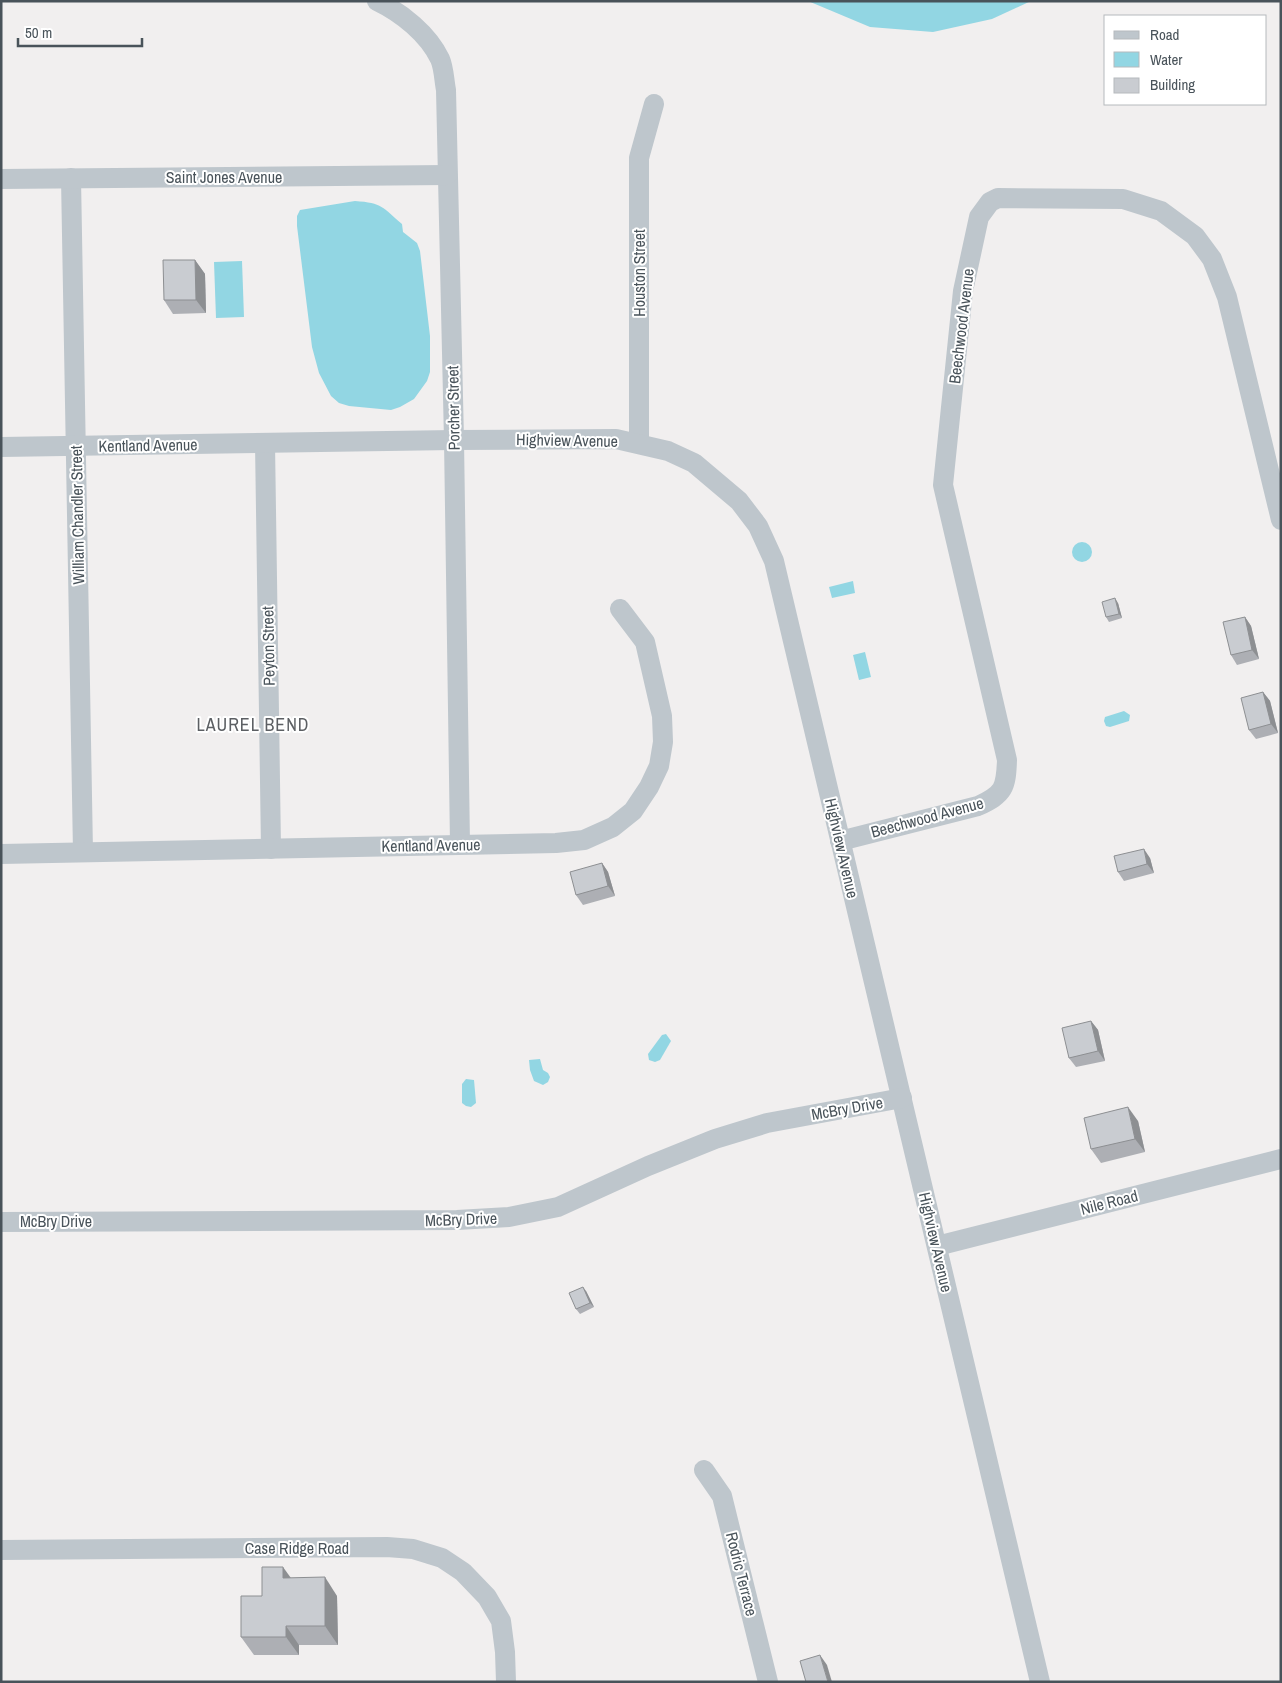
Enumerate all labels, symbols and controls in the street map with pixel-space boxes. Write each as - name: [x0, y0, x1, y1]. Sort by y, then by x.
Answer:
- scale bar: [18, 15, 141, 47]
- legend: [1104, 15, 1267, 105]
- text: 50 m: [25, 22, 52, 43]
- text: Road: [1150, 24, 1179, 45]
- text: Water: [1150, 49, 1182, 70]
- text: Building: [1150, 74, 1195, 95]
- street label: Saint Jones Avenue: [166, 166, 282, 188]
- street label: Houston Street: [628, 229, 650, 317]
- street label: Beechwood Avenue: [943, 267, 979, 385]
- street label: Porcher Street: [441, 365, 465, 450]
- street label: Highview Avenue: [516, 428, 618, 452]
- street label: Kentland Avenue: [98, 433, 198, 457]
- street label: William Chandler Street: [65, 445, 89, 585]
- street label: Peyton Street: [256, 606, 280, 686]
- district label: LAUREL BEND: [197, 712, 310, 737]
- street label: Beechwood Avenue: [868, 791, 986, 843]
- street label: Highview Avenue: [820, 796, 864, 900]
- street label: Kentland Avenue: [381, 833, 481, 857]
- street label: McBry Drive: [810, 1091, 884, 1125]
- street label: Nile Road: [1078, 1184, 1140, 1220]
- street label: Highview Avenue: [914, 1190, 958, 1294]
- street label: McBry Drive: [425, 1207, 497, 1231]
- street label: McBry Drive: [20, 1210, 92, 1232]
- street label: Rodric Terrace: [721, 1530, 763, 1618]
- street label: Case Ridge Road: [245, 1537, 349, 1559]

